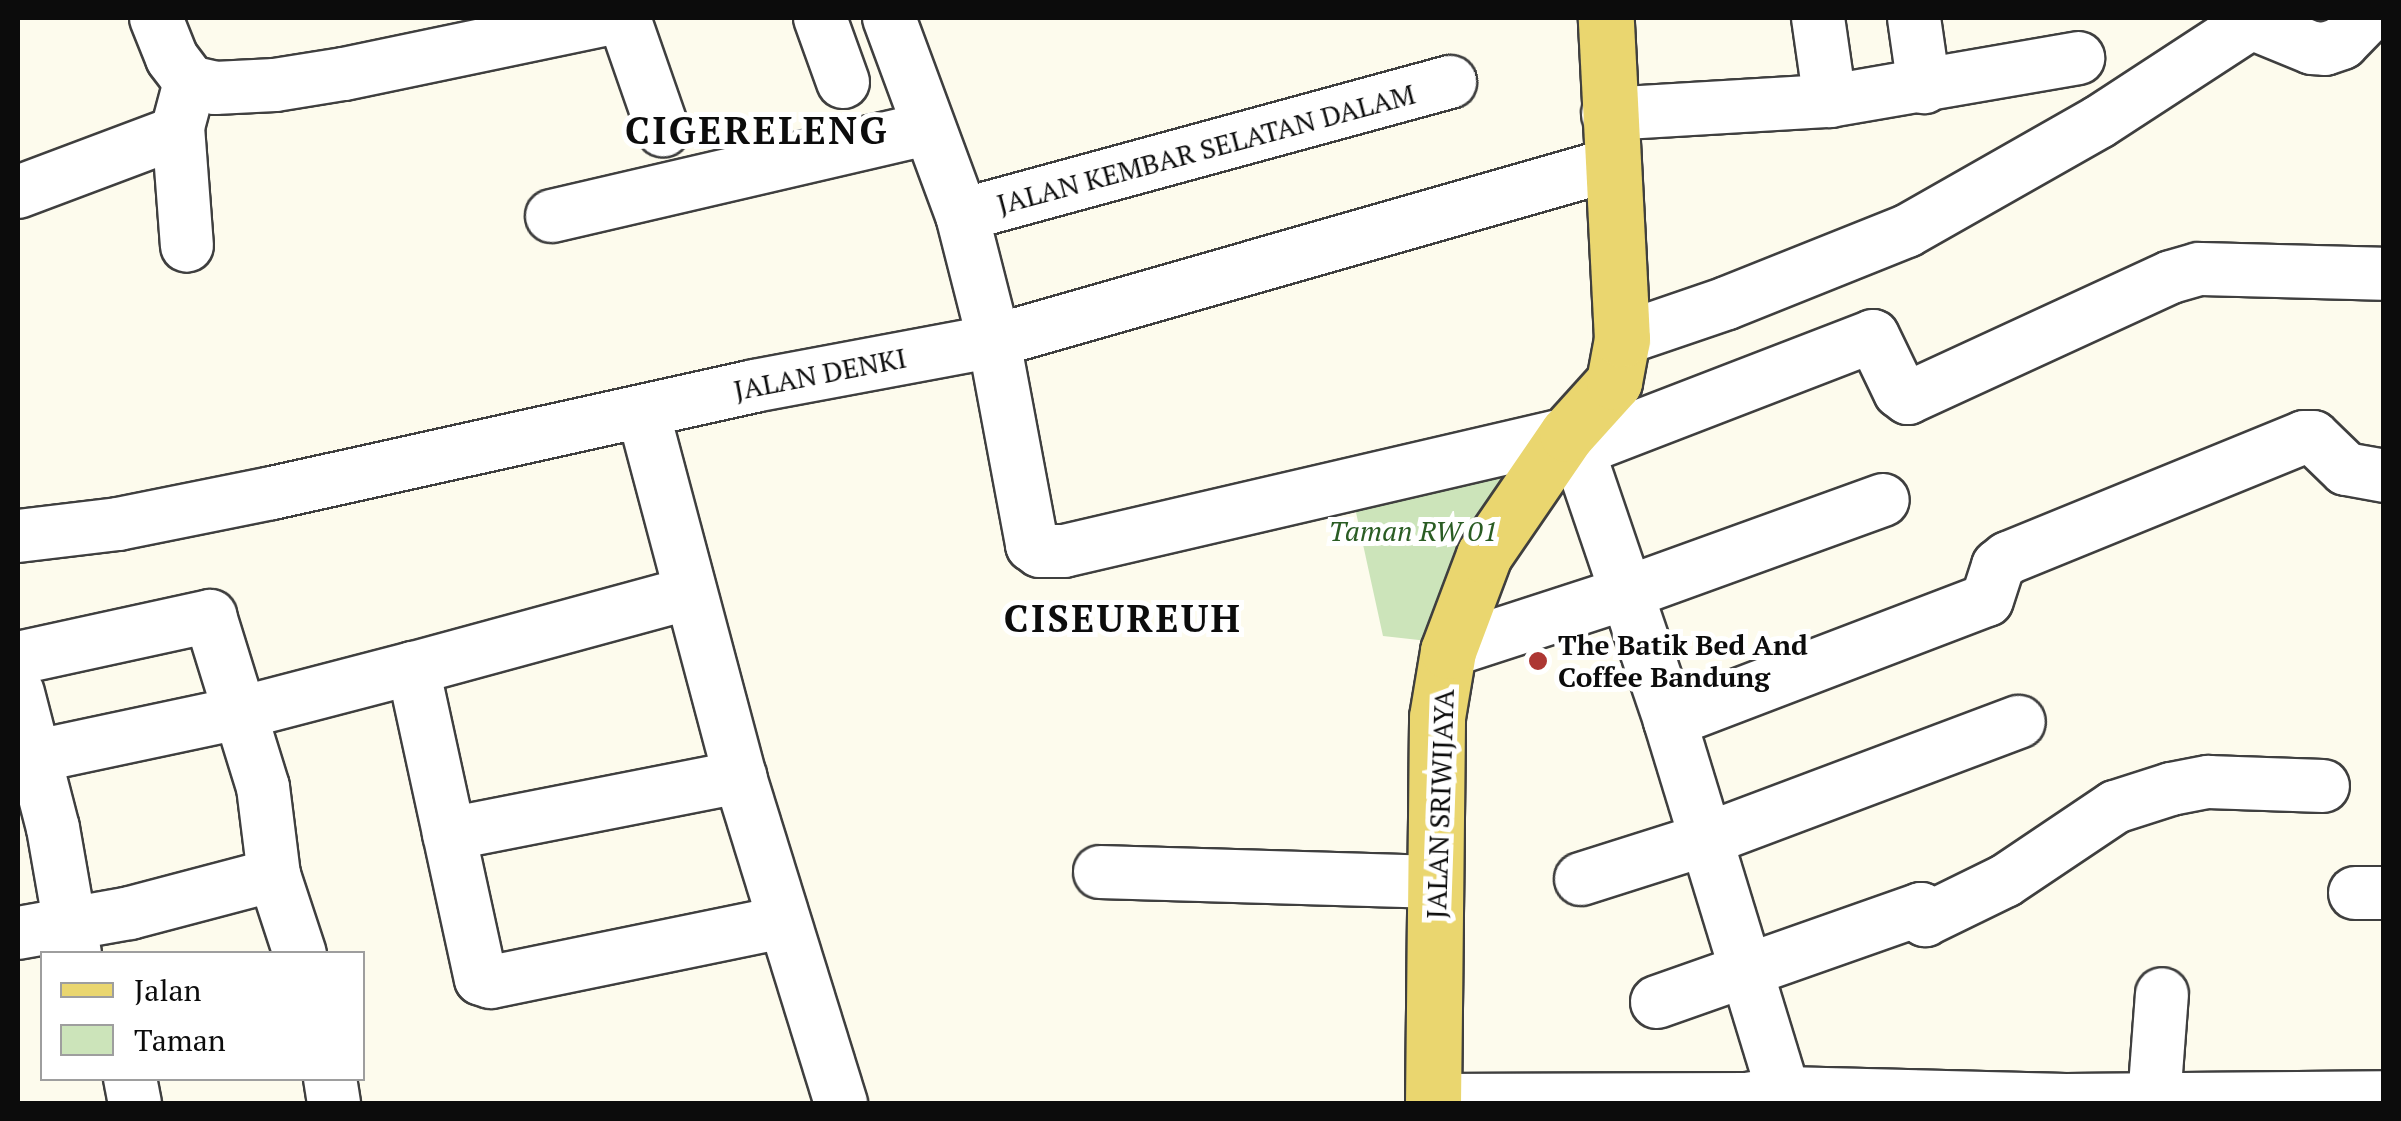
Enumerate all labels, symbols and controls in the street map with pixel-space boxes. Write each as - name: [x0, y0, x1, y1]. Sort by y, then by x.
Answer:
- street label: JALAN KEMBAR SELATAN DALAM: [993, 77, 1419, 221]
- district label: CIGERELENG: [625, 108, 889, 154]
- street label: JALAN DENKI: [731, 341, 909, 407]
- park label: Taman RW 01: [1329, 514, 1497, 548]
- district label: CISEUREUH: [1004, 596, 1242, 642]
- place label: The Batik Bed And Coffee Bandung: [1558, 628, 1808, 694]
- marker: The Batik Bed And Coffee Bandung: [1527, 650, 1549, 672]
- street label: JALAN SRIWIJAYA: [1419, 689, 1461, 919]
- legend: [40, 951, 365, 1081]
- text: Jalan: [134, 970, 201, 1010]
- text: Taman: [134, 1020, 226, 1060]

